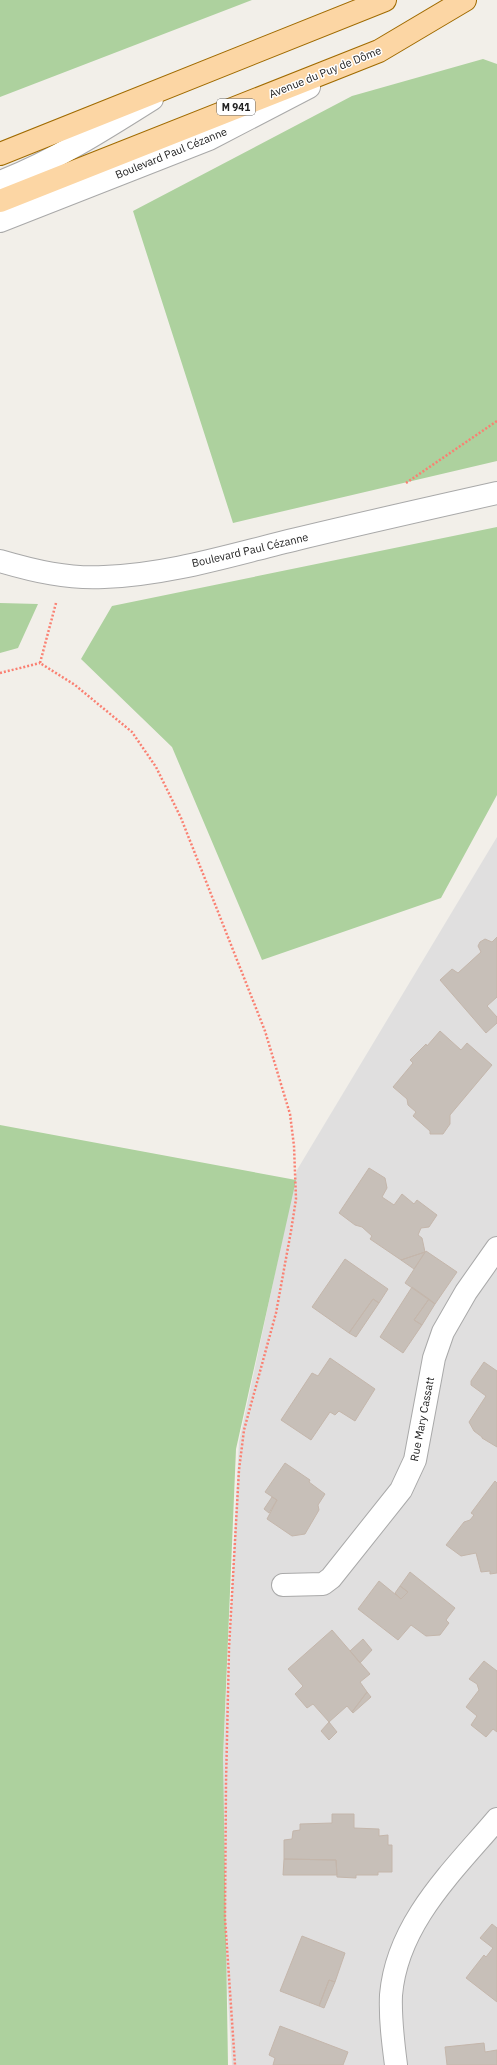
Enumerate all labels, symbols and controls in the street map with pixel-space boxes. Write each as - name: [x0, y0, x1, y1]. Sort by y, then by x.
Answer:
- street label: Avenue du Puy de Dôme: [267, 43, 383, 101]
- road number: M 941: [217, 99, 255, 115]
- street label: Boulevard Paul Cézanne: [113, 124, 229, 182]
- street label: Boulevard Paul Cézanne: [190, 530, 310, 570]
- street label: Rue Mary Cassatt: [407, 1375, 437, 1462]

